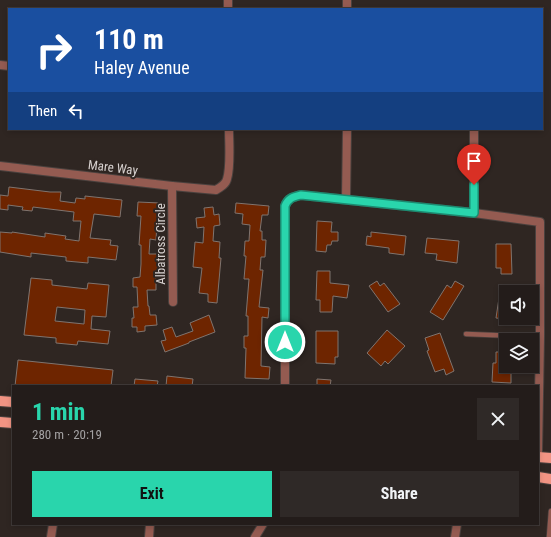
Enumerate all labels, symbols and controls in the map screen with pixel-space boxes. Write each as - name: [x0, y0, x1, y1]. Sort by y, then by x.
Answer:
- text: 110 m: [94, 23, 164, 56]
- icon: right: [28, 24, 80, 76]
- text: Haley Avenue: [94, 57, 190, 78]
- icon: left: [65, 100, 87, 122]
- text: Then: [28, 102, 57, 120]
- pin: [457, 144, 491, 185]
- icon: arrive: [463, 150, 485, 172]
- street label: Mare Way: [87, 157, 139, 178]
- street label: Albatross Circle: [153, 203, 168, 285]
- map controls: [499, 285, 539, 373]
- button: sound: [499, 285, 539, 325]
- position arrow: [264, 321, 306, 363]
- button: layers: [499, 333, 539, 373]
- text: 1 min: [32, 398, 85, 426]
- button: close: [477, 398, 519, 440]
- text: 280 m · 20:19: [32, 427, 102, 442]
- button: Exit: [32, 471, 272, 517]
- button: Share: [280, 471, 519, 517]

